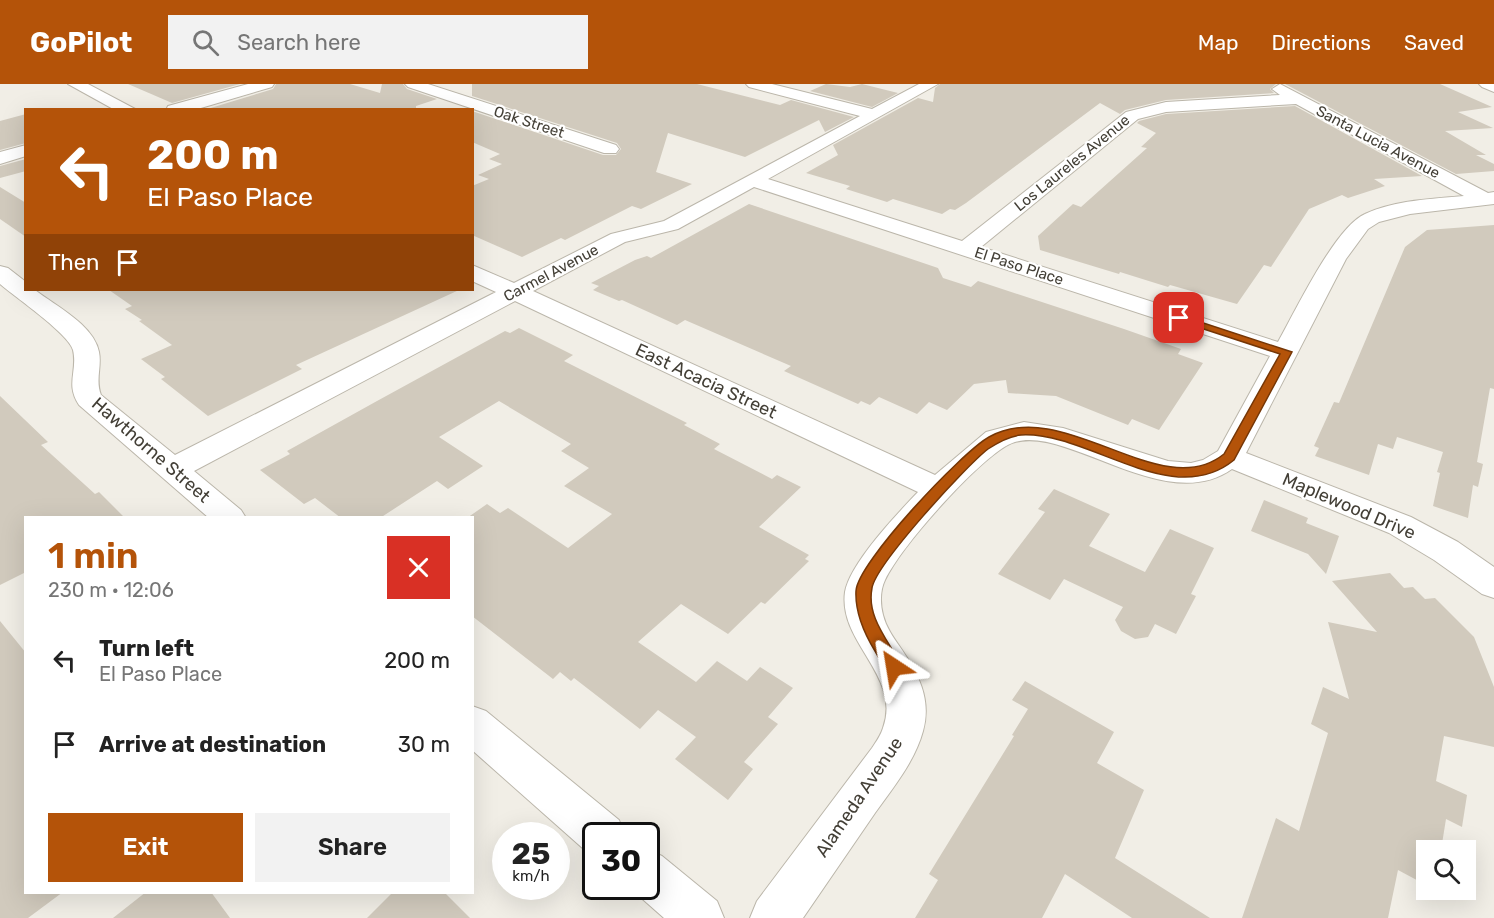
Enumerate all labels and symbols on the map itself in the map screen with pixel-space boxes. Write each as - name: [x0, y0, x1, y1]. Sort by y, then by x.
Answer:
- street label: Oak Street: [491, 102, 567, 142]
- street label: Santa Lucia Avenue: [1313, 102, 1443, 182]
- street label: Los Laureles Avenue: [1011, 111, 1133, 215]
- street label: Carmel Avenue: [500, 240, 602, 306]
- street label: El Paso Place: [972, 243, 1066, 289]
- pin: [1153, 292, 1204, 343]
- street label: East Acacia Street: [632, 339, 780, 423]
- street label: Hawthorne Street: [87, 393, 215, 507]
- street label: Maplewood Drive: [1279, 468, 1419, 544]
- position arrow: [862, 635, 926, 699]
- street label: Alameda Avenue: [811, 733, 907, 861]
- speed limit sign: 30: [582, 822, 660, 900]

